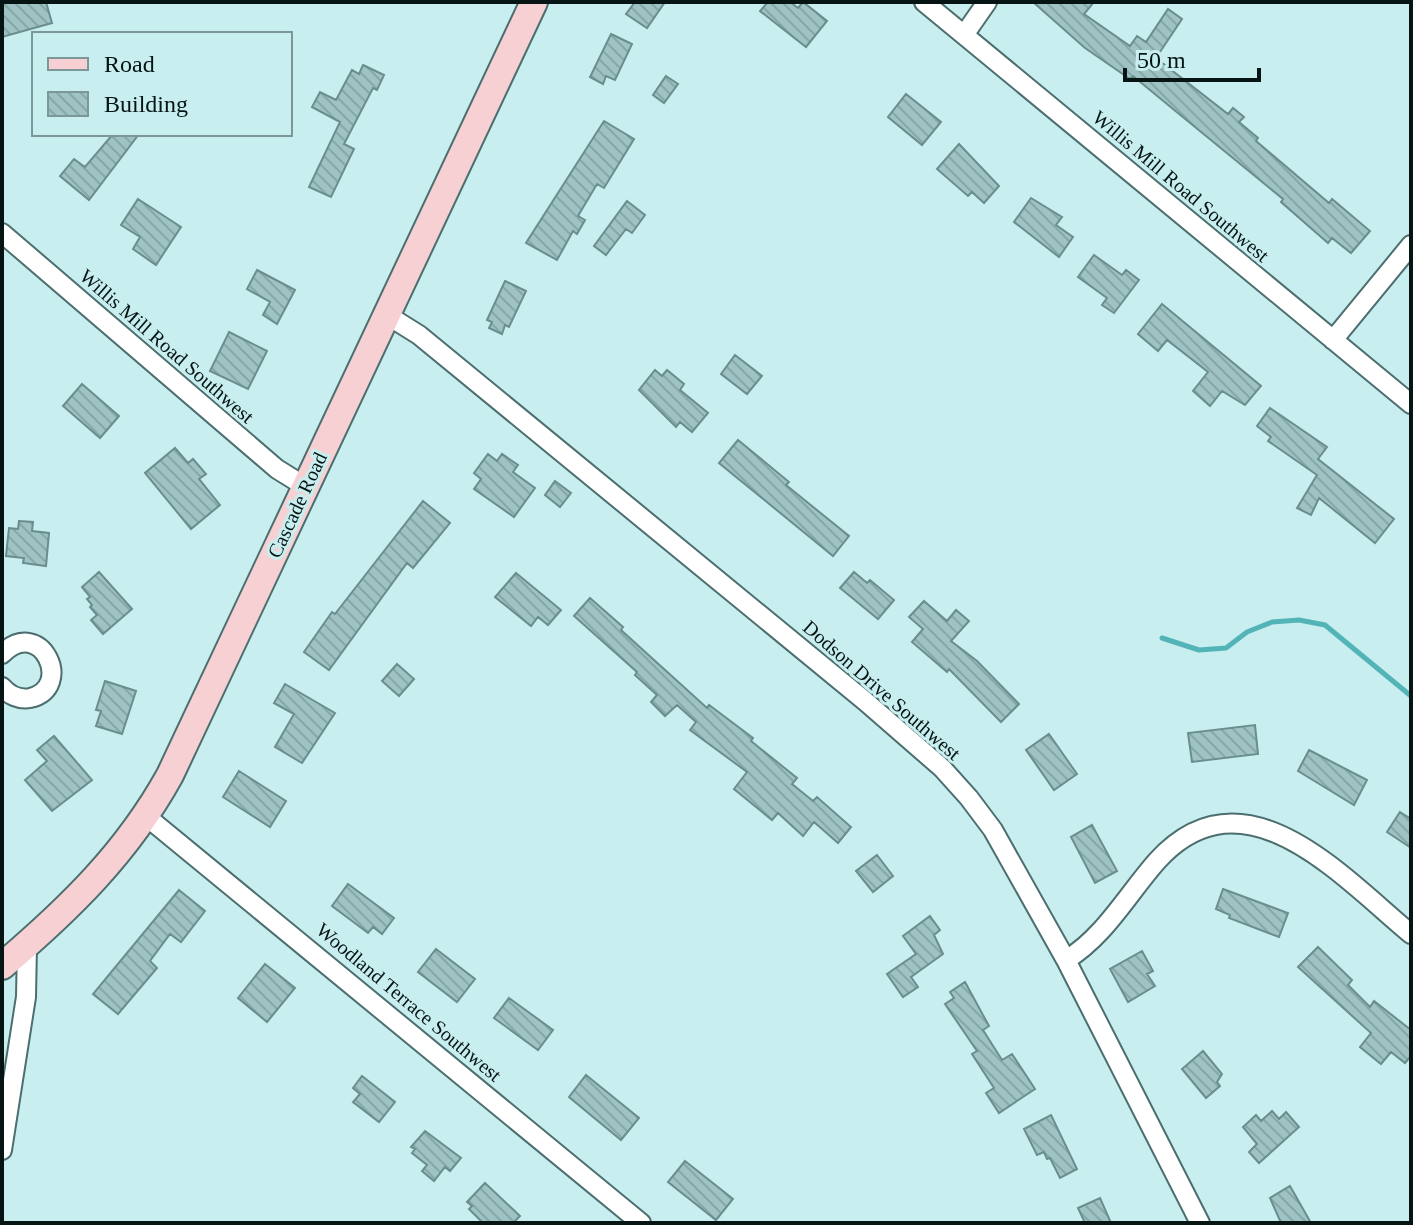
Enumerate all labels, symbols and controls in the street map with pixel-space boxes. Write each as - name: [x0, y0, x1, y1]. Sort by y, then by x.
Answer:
- legend: [32, 32, 292, 136]
- scale bar: [1125, 32, 1259, 82]
- text: 50 m: [1137, 47, 1186, 73]
- text: Road: [104, 51, 155, 77]
- text: Building: [104, 91, 188, 117]
- street label: Willis Mill Road Southwest: [1088, 106, 1274, 266]
- street label: Willis Mill Road Southwest: [76, 265, 259, 428]
- street label: Cascade Road: [263, 449, 331, 561]
- street label: Dodson Drive Southwest: [799, 616, 965, 765]
- street label: Woodland Terrace Southwest: [312, 918, 506, 1086]

